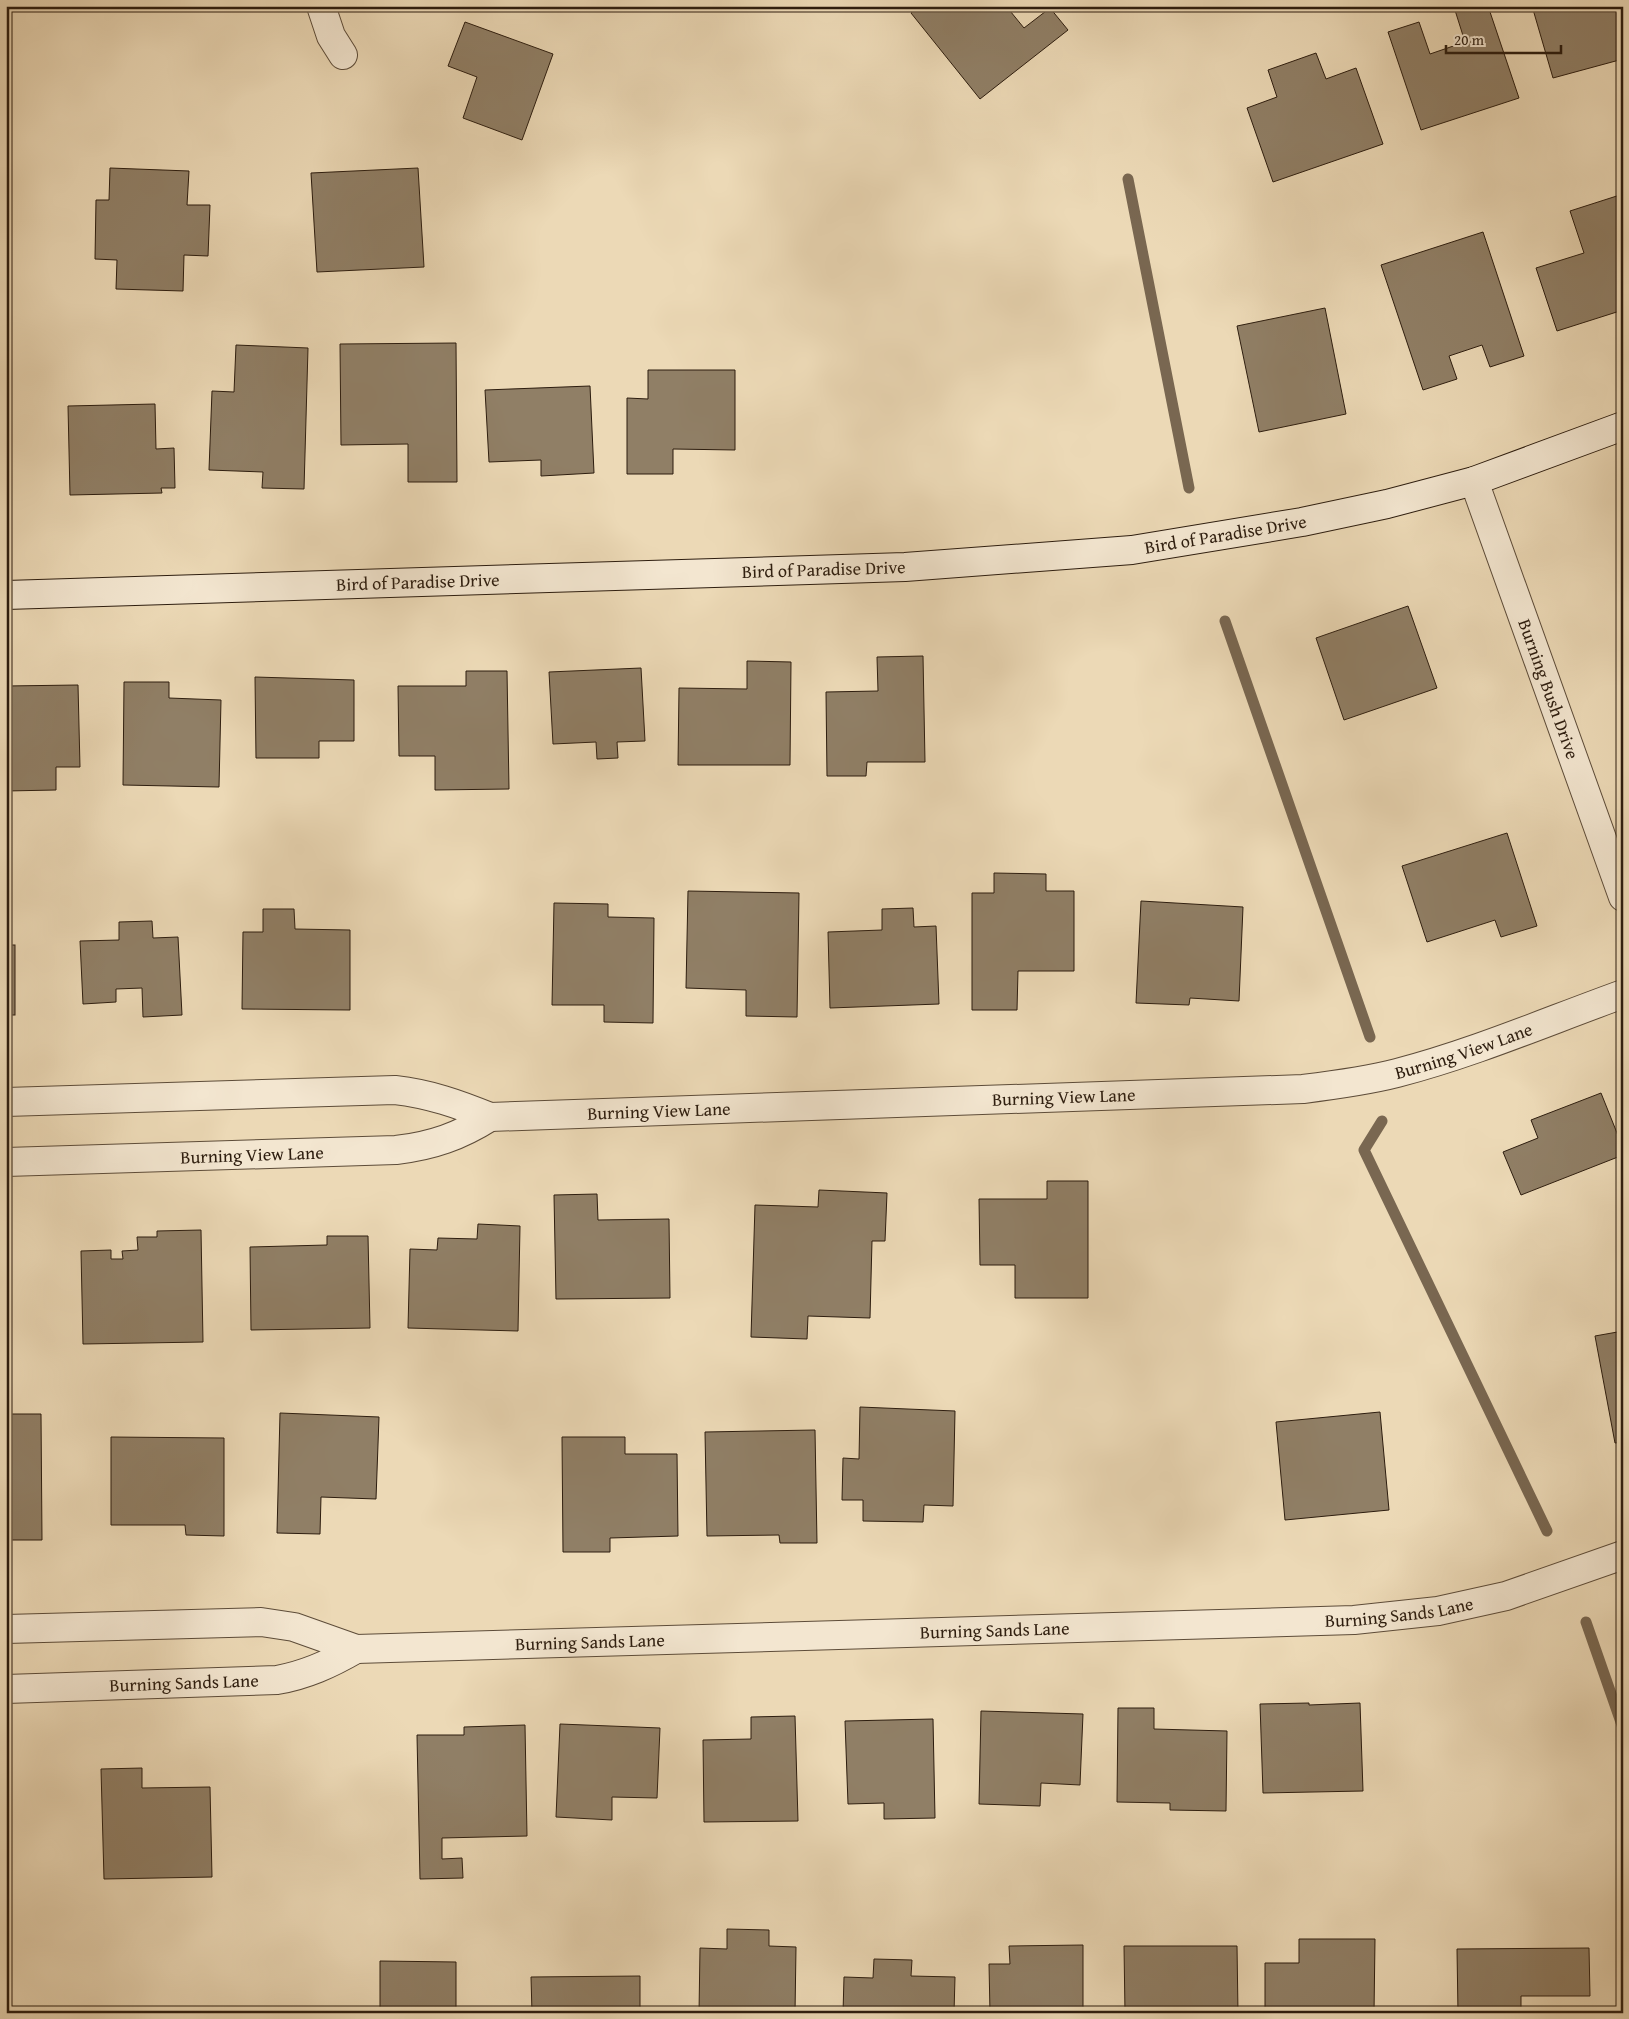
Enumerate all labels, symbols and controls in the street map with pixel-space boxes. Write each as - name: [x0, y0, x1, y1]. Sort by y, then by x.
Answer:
- scale bar: [1446, 22, 1562, 54]
- text: 20 m: [1454, 29, 1485, 50]
- street label: Bird of Paradise Drive: [1143, 507, 1309, 561]
- street label: Bird of Paradise Drive: [741, 553, 906, 585]
- street label: Bird of Paradise Drive: [336, 566, 500, 598]
- street label: Burning Bush Drive: [1511, 615, 1587, 763]
- street label: Burning View Lane: [1392, 1015, 1536, 1086]
- street label: Burning View Lane: [991, 1081, 1136, 1113]
- street label: Burning View Lane: [587, 1095, 731, 1127]
- street label: Burning View Lane: [180, 1139, 324, 1170]
- street label: Burning Sands Lane: [1324, 1590, 1476, 1634]
- street label: Burning Sands Lane: [920, 1614, 1070, 1646]
- street label: Burning Sands Lane: [515, 1626, 665, 1657]
- street label: Burning Sands Lane: [109, 1666, 259, 1699]

